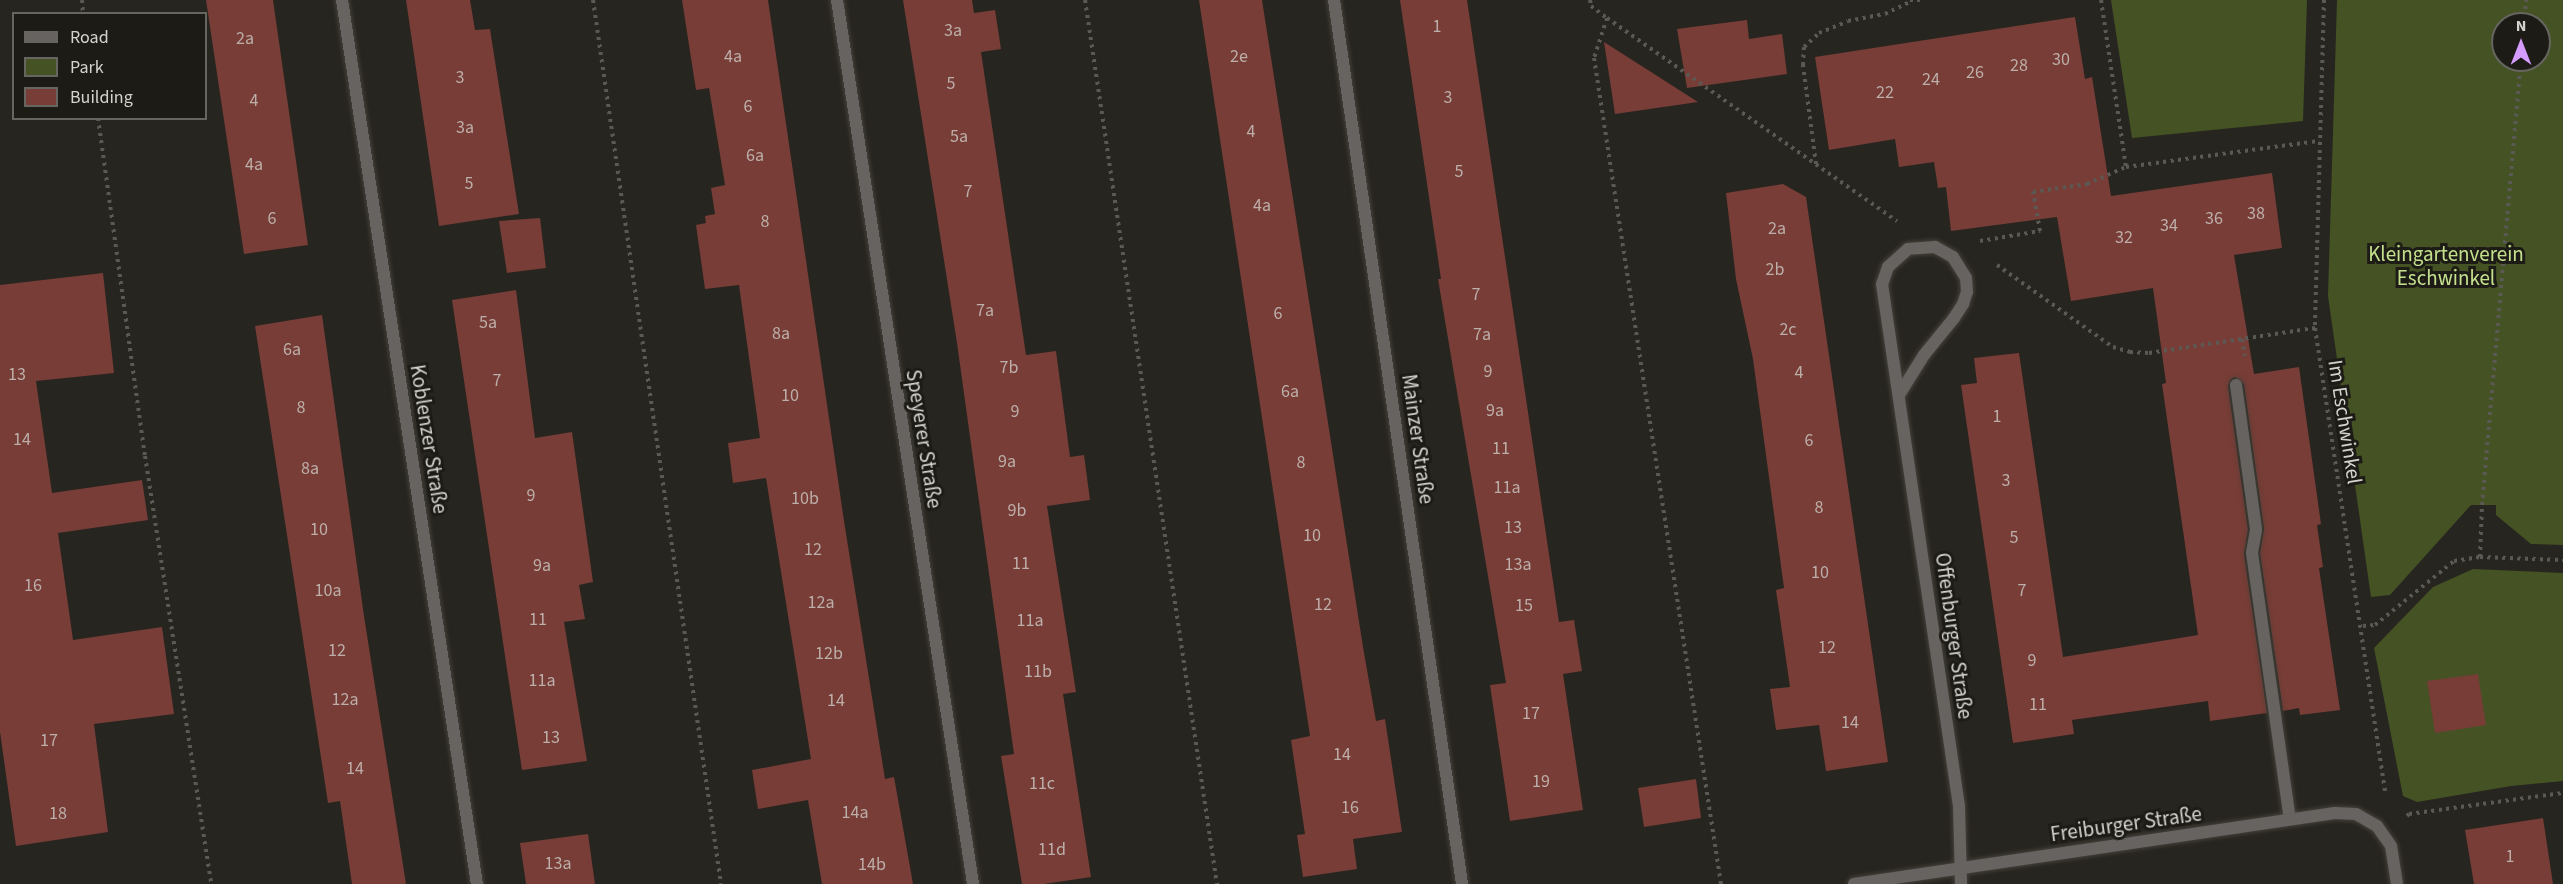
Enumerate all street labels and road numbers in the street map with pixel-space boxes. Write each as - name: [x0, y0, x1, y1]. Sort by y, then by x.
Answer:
- street label: Im Eschwinkel: [2323, 358, 2367, 486]
- street label: Koblenzer Straße: [405, 363, 453, 515]
- street label: Speyerer Straße: [901, 368, 947, 510]
- street label: Mainzer Straße: [1396, 372, 1440, 506]
- street label: Offenburger Straße: [1930, 551, 1978, 721]
- street label: Freiburger Straße: [2049, 801, 2203, 847]

